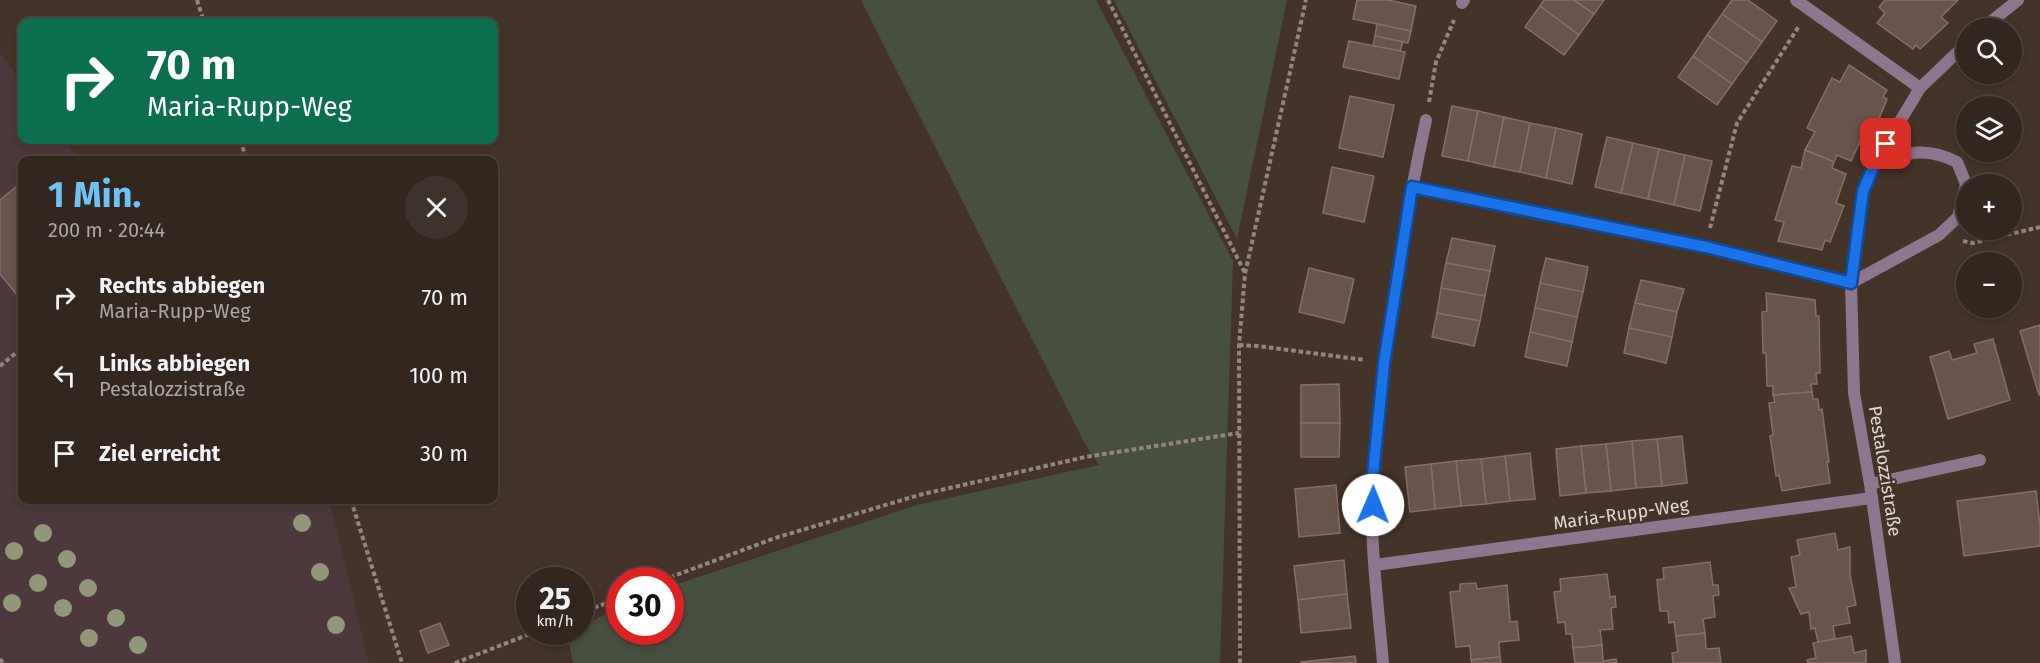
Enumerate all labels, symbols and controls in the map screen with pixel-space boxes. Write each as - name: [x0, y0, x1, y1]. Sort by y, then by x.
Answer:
- map controls: [1956, 18, 2022, 318]
- button: search: [1956, 18, 2022, 84]
- text: 70 m: [147, 40, 236, 90]
- icon: right: [48, 42, 126, 120]
- text: Maria-Rupp-Weg: [147, 91, 352, 123]
- button: layers: [1956, 96, 2022, 162]
- pin: [1860, 118, 1911, 169]
- icon: arrive: [1869, 127, 1902, 160]
- text: 1 Min.: [48, 173, 141, 217]
- button: +: [1956, 174, 2022, 240]
- button: close: [405, 176, 468, 239]
- text: 200 m · 20:44: [48, 218, 165, 242]
- button: −: [1956, 252, 2022, 318]
- text: Rechts abbiegen: [99, 272, 265, 299]
- icon: right: [48, 281, 81, 314]
- text: 70 m: [422, 284, 468, 311]
- text: Maria-Rupp-Weg: [99, 299, 251, 323]
- text: Links abbiegen: [99, 350, 250, 377]
- icon: left: [48, 359, 81, 392]
- text: 100 m: [409, 362, 468, 389]
- text: Pestalozzistraße: [99, 377, 246, 401]
- street label: Pestalozzistraße: [1864, 404, 1906, 538]
- icon: arrive: [48, 437, 81, 470]
- text: Ziel erreicht: [99, 440, 220, 467]
- text: 30 m: [420, 440, 468, 467]
- position arrow: [1341, 473, 1405, 537]
- street label: Maria-Rupp-Weg: [1552, 494, 1691, 534]
- speed limit sign: 30: [606, 567, 684, 645]
- text: 25: [539, 581, 571, 617]
- text: km/h: [536, 612, 574, 630]

